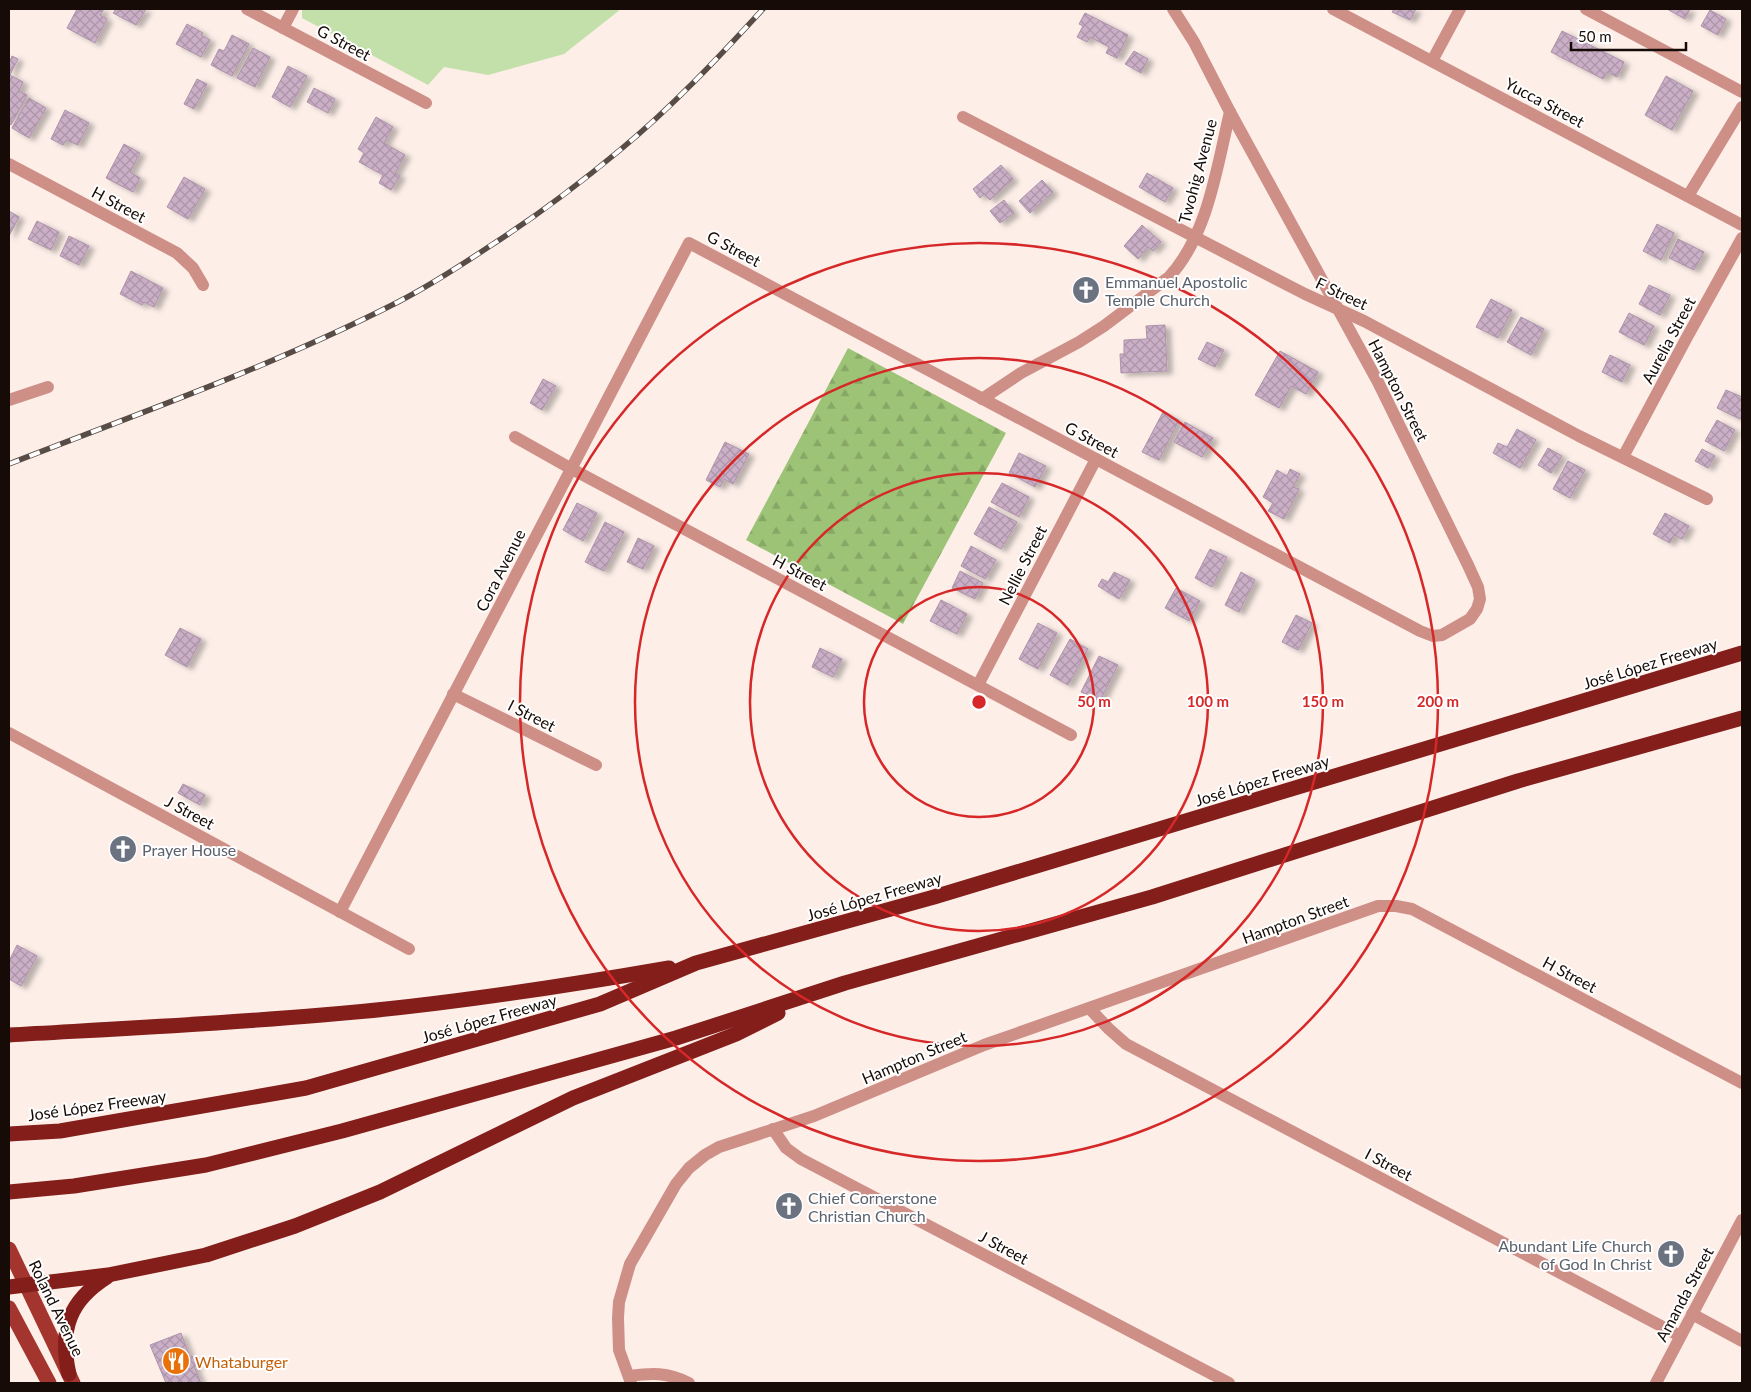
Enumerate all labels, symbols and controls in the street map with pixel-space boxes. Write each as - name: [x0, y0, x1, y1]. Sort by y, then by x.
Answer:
- street label: G Street: [314, 20, 374, 64]
- scale bar: [1571, 20, 1686, 52]
- text: 50 m: [1578, 27, 1612, 45]
- street label: Yucca Street: [1502, 73, 1588, 131]
- street label: Twohig Avenue: [1174, 117, 1220, 225]
- street label: H Street: [89, 182, 149, 226]
- street label: G Street: [704, 226, 764, 270]
- place label: Emmanuel Apostolic Temple Church: [1105, 272, 1248, 309]
- street label: F Street: [1313, 273, 1371, 313]
- church icon: Emmanuel Apostolic Temple Church: [1071, 275, 1101, 305]
- street label: Aurelia Street: [1637, 293, 1699, 387]
- street label: Hampton Street: [1365, 336, 1433, 444]
- street label: G Street: [1062, 417, 1122, 461]
- street label: Nellie Street: [994, 522, 1050, 608]
- street label: Cora Avenue: [471, 526, 529, 614]
- street label: H Street: [770, 550, 830, 594]
- street label: José López Freeway: [1580, 633, 1720, 692]
- text: 50 m: [1077, 692, 1111, 710]
- text: 100 m: [1187, 692, 1229, 710]
- text: 150 m: [1302, 692, 1344, 710]
- text: 200 m: [1417, 692, 1459, 710]
- centre of rings: [970, 693, 988, 711]
- street label: I Street: [505, 695, 559, 735]
- street label: José López Freeway: [1192, 750, 1332, 809]
- street label: J Street: [162, 791, 218, 833]
- church icon: Prayer House: [108, 834, 138, 864]
- place label: Prayer House: [142, 840, 236, 859]
- street label: José López Freeway: [804, 867, 944, 924]
- street label: Hampton Street: [1239, 891, 1351, 947]
- street label: H Street: [1540, 952, 1600, 996]
- street label: José López Freeway: [419, 989, 559, 1046]
- street label: Hampton Street: [859, 1026, 969, 1088]
- street label: José López Freeway: [27, 1086, 168, 1124]
- street label: I Street: [1362, 1144, 1416, 1184]
- place label: Chief Cornerstone Christian Church: [808, 1188, 937, 1225]
- church icon: Chief Cornerstone Christian Church: [774, 1191, 804, 1221]
- street label: J Street: [976, 1226, 1032, 1268]
- place label: Abundant Life Church of God In Christ: [1498, 1236, 1652, 1273]
- church icon: Abundant Life Church of God In Christ: [1656, 1239, 1686, 1269]
- street label: Amanda Street: [1651, 1243, 1717, 1344]
- street label: Roland Avenue: [26, 1257, 88, 1359]
- restaurant icon: Whataburger: [161, 1346, 191, 1376]
- place label: Whataburger: [195, 1352, 288, 1371]

